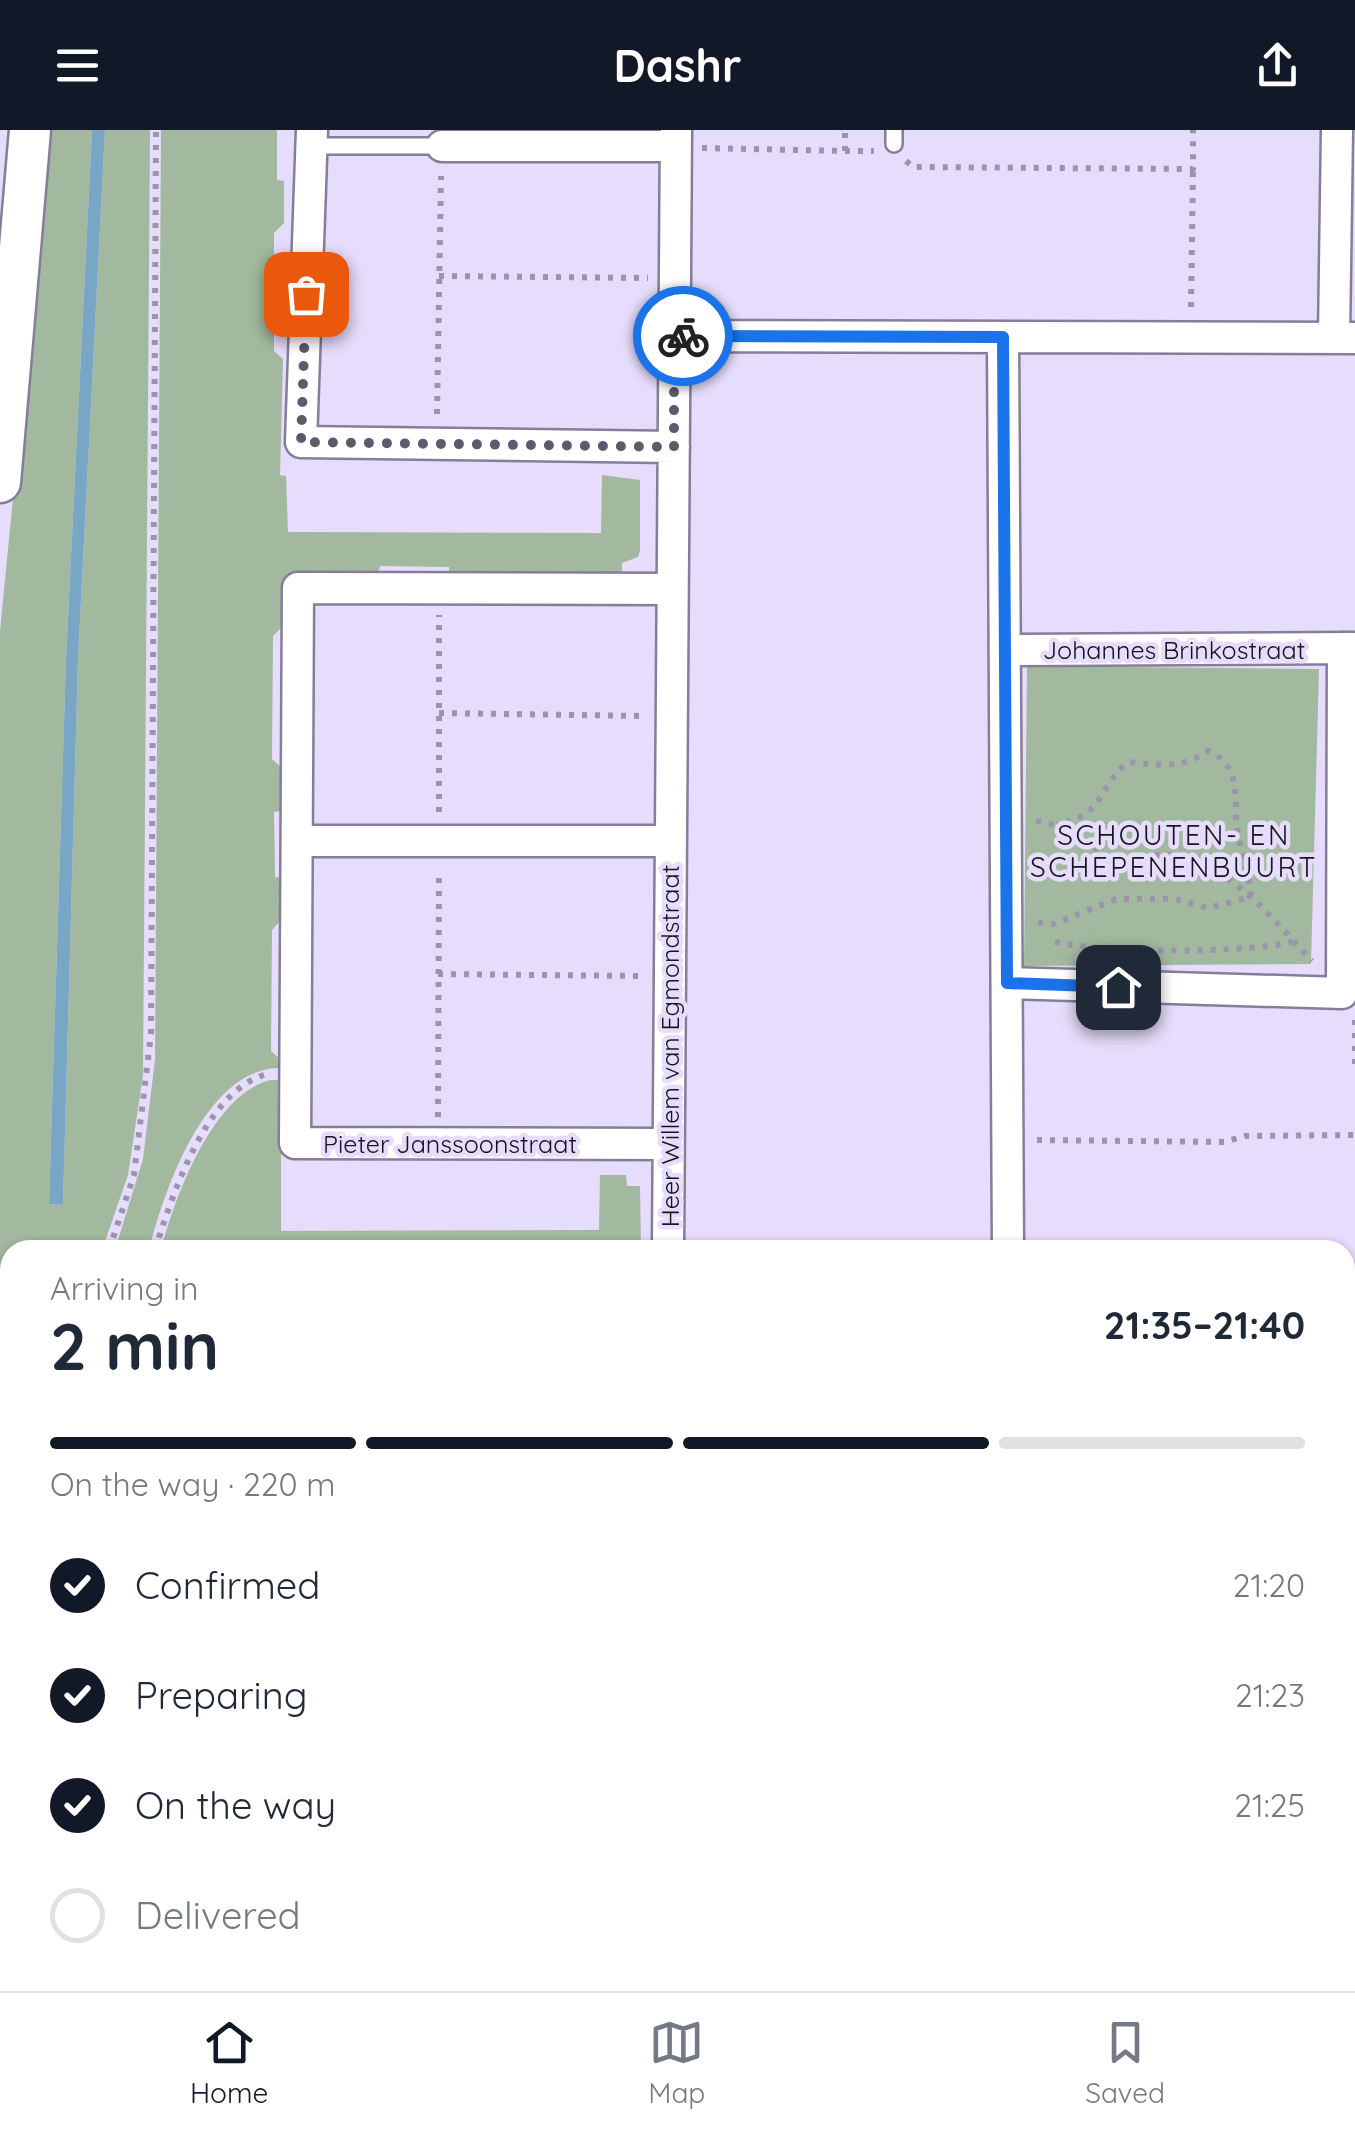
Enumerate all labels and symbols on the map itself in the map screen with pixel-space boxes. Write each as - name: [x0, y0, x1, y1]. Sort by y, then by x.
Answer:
- pin: [264, 252, 349, 337]
- courier: [633, 286, 733, 386]
- street label: Johannes Brinkostraat: [1043, 634, 1305, 665]
- district label: SCHOUTEN- EN SCHEPENENBUURT: [1030, 817, 1318, 884]
- street label: Heer Willem van Egmondstraat: [654, 865, 685, 1227]
- pin: [1076, 945, 1161, 1030]
- street label: Pieter Janssoonstraat: [323, 1128, 577, 1159]

